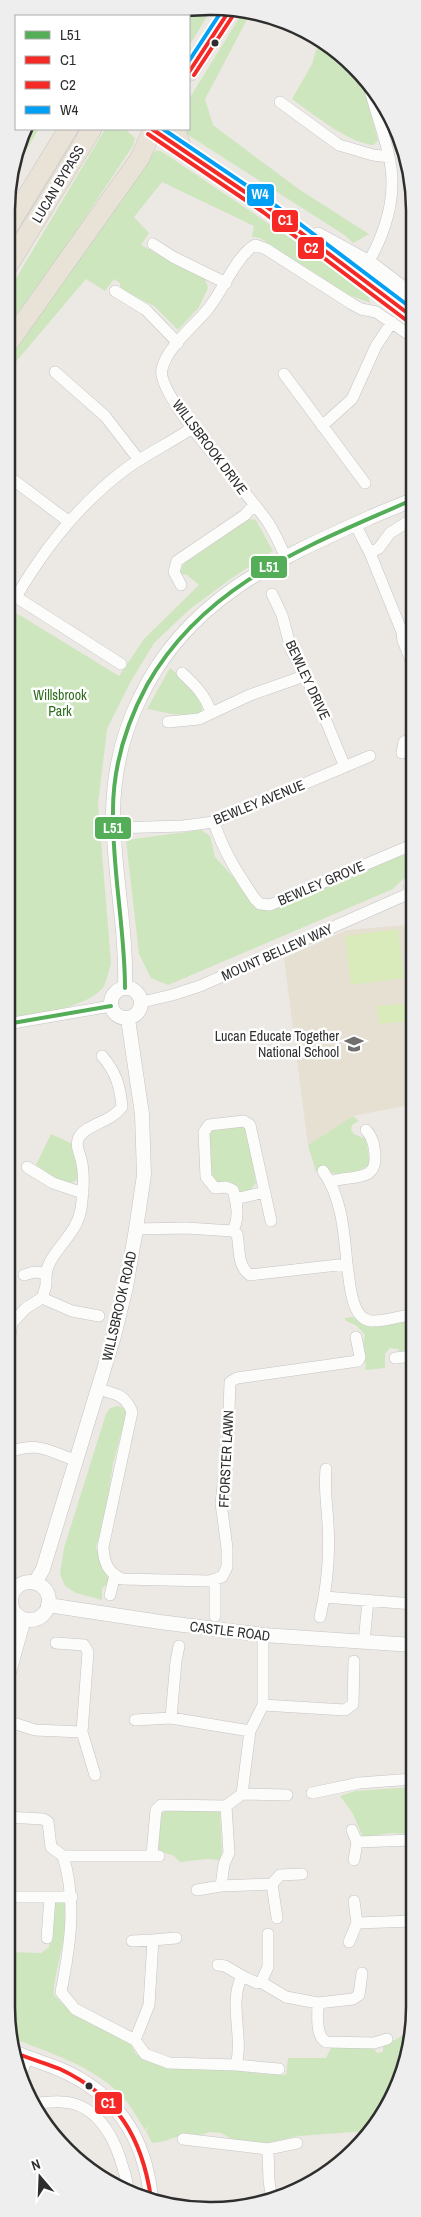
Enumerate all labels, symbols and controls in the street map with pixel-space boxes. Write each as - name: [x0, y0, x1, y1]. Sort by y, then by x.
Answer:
- legend: [15, 15, 190, 130]
- text: L51: [60, 24, 81, 45]
- unlabelled marker: [210, 38, 220, 48]
- text: C1: [60, 49, 76, 70]
- text: C2: [60, 74, 76, 95]
- text: W4: [60, 99, 79, 120]
- street label: LUCAN BYPASS: [28, 142, 88, 226]
- line badge: W4: [246, 183, 275, 207]
- text: W4: [251, 185, 269, 203]
- line badge: C1: [271, 209, 299, 233]
- text: C1: [278, 211, 293, 229]
- line badge: C2: [297, 236, 325, 260]
- text: C2: [304, 239, 318, 257]
- street label: WILLSBROOK DRIVE: [168, 396, 252, 498]
- line badge: L51: [250, 555, 288, 579]
- text: L51: [259, 558, 279, 576]
- street label: BEWLEY DRIVE: [282, 637, 334, 723]
- park label: Willsbrook Park: [33, 686, 87, 720]
- street label: BEWLEY AVENUE: [211, 776, 307, 828]
- line badge: L51: [94, 816, 132, 840]
- text: L51: [103, 819, 123, 837]
- street label: BEWLEY GROVE: [275, 857, 367, 909]
- street label: MOUNT BELLEW WAY: [219, 919, 336, 985]
- place label: Lucan Educate Together National School: [215, 1027, 339, 1061]
- school or university icon: Lucan Educate Together National School: [343, 1033, 365, 1055]
- street label: WILLSBROOK ROAD: [98, 1249, 140, 1363]
- street label: FFORSTER LAWN: [214, 1410, 238, 1508]
- street label: CASTLE ROAD: [189, 1617, 271, 1645]
- unlabelled marker: [84, 2081, 94, 2091]
- line badge: C1: [94, 2091, 123, 2115]
- text: C1: [101, 2094, 116, 2112]
- north arrow: [15, 2152, 65, 2202]
- text: N: [29, 2155, 43, 2175]

